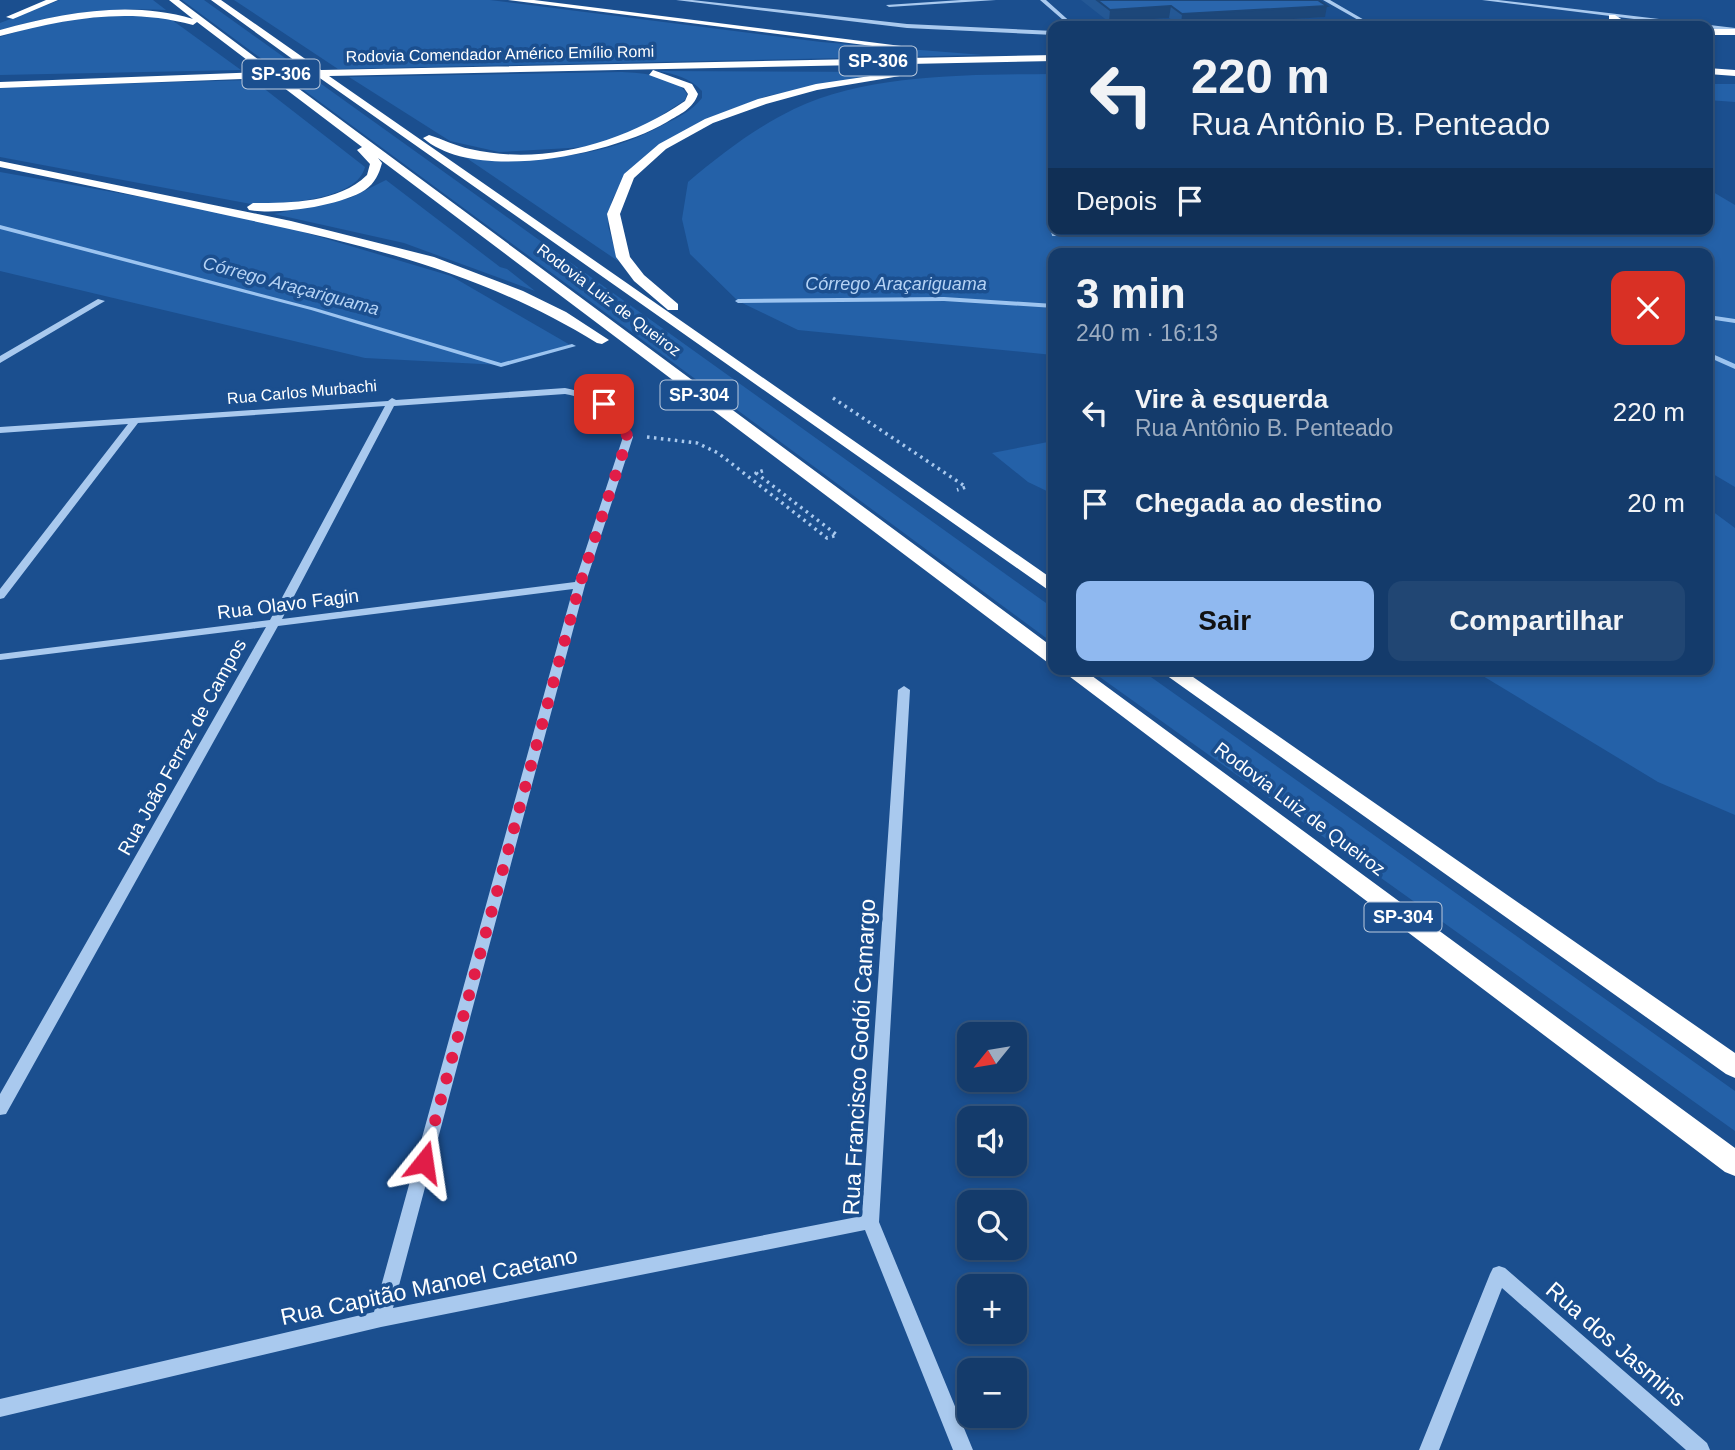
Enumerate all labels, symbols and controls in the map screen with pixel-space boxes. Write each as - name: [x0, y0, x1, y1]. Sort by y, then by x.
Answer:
- street label: Rodovia Comendador Américo Emílio Romi: [346, 43, 654, 65]
- road number: SP-306: [840, 46, 917, 76]
- icon: left: [1076, 49, 1167, 140]
- text: 220 m: [1191, 49, 1330, 103]
- road number: SP-306: [243, 60, 320, 88]
- text: Rua Antônio B. Penteado: [1191, 106, 1550, 142]
- icon: arrive: [1171, 182, 1209, 220]
- text: Depois: [1076, 186, 1157, 216]
- street label: Rodovia Luiz de Queiroz: [534, 240, 684, 360]
- water label: Córrego Araçariguama: [201, 253, 381, 319]
- text: 3 min: [1076, 270, 1186, 317]
- button: close: [1611, 271, 1685, 345]
- water label: Córrego Araçariguama: [805, 274, 987, 294]
- text: 240 m · 16:13: [1076, 320, 1218, 346]
- pin: [574, 374, 634, 434]
- street label: Rua Carlos Murbachi: [226, 377, 378, 407]
- road number: SP-304: [660, 380, 738, 410]
- text: Vire à esquerda: [1135, 384, 1328, 414]
- icon: arrive: [585, 385, 623, 423]
- icon: left: [1076, 394, 1114, 432]
- text: 220 m: [1613, 397, 1685, 427]
- text: Rua Antônio B. Penteado: [1135, 415, 1393, 441]
- icon: arrive: [1076, 485, 1114, 523]
- text: Chegada ao destino: [1135, 488, 1382, 518]
- text: 20 m: [1627, 488, 1685, 518]
- button: Sair: [1076, 581, 1374, 661]
- button: Compartilhar: [1388, 581, 1685, 661]
- street label: Rua Olavo Fagin: [216, 585, 360, 623]
- street label: Rua João Ferraz de Campos: [114, 635, 250, 859]
- street label: Rodovia Luiz de Queiroz: [1211, 738, 1389, 880]
- street label: Rua Francisco Godói Camargo: [838, 898, 880, 1216]
- road number: SP-304: [1364, 902, 1442, 932]
- north arrow: [957, 1022, 1027, 1092]
- map controls: [957, 1022, 1027, 1428]
- button: sound: [957, 1106, 1027, 1176]
- position arrow: [387, 1125, 461, 1199]
- button: search: [957, 1190, 1027, 1260]
- street label: Rua Capitão Manoel Caetano: [278, 1242, 580, 1330]
- button: +: [957, 1274, 1027, 1344]
- street label: Rua dos Jasmins: [1541, 1276, 1691, 1412]
- button: −: [957, 1358, 1027, 1428]

